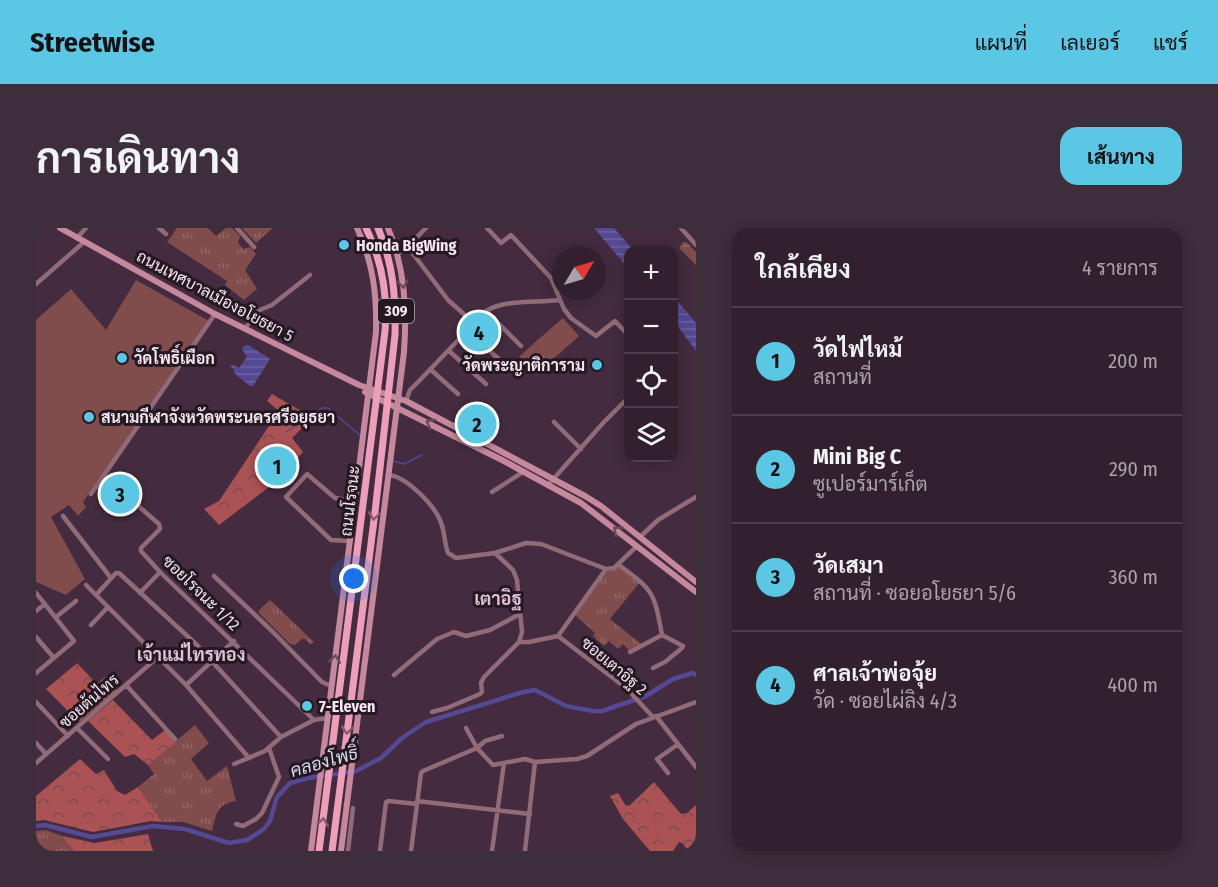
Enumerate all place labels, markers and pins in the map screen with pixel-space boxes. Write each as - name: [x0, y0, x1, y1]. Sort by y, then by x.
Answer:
- place label: Honda BigWing: [356, 236, 456, 255]
- marker: Honda BigWing: [337, 238, 351, 252]
- pin: 4: [460, 310, 498, 354]
- place label: วัดโพธิ์เผือก: [134, 343, 215, 368]
- marker: วัดโพธิ์เผือก: [115, 351, 129, 365]
- place label: วัดพระญาติการาม: [462, 355, 585, 376]
- marker: วัดพระญาติการาม: [590, 358, 604, 372]
- pin: 2: [458, 402, 496, 446]
- place label: สนามกีฬาจังหวัดพระนครศรีอยุธยา: [101, 407, 335, 429]
- marker: สนามกีฬาจังหวัดพระนครศรีอยุธยา: [82, 410, 96, 424]
- pin: 1: [258, 444, 296, 488]
- pin: 3: [100, 472, 140, 516]
- place label: 7-Eleven: [319, 697, 375, 716]
- marker: 7-Eleven: [300, 699, 314, 713]

